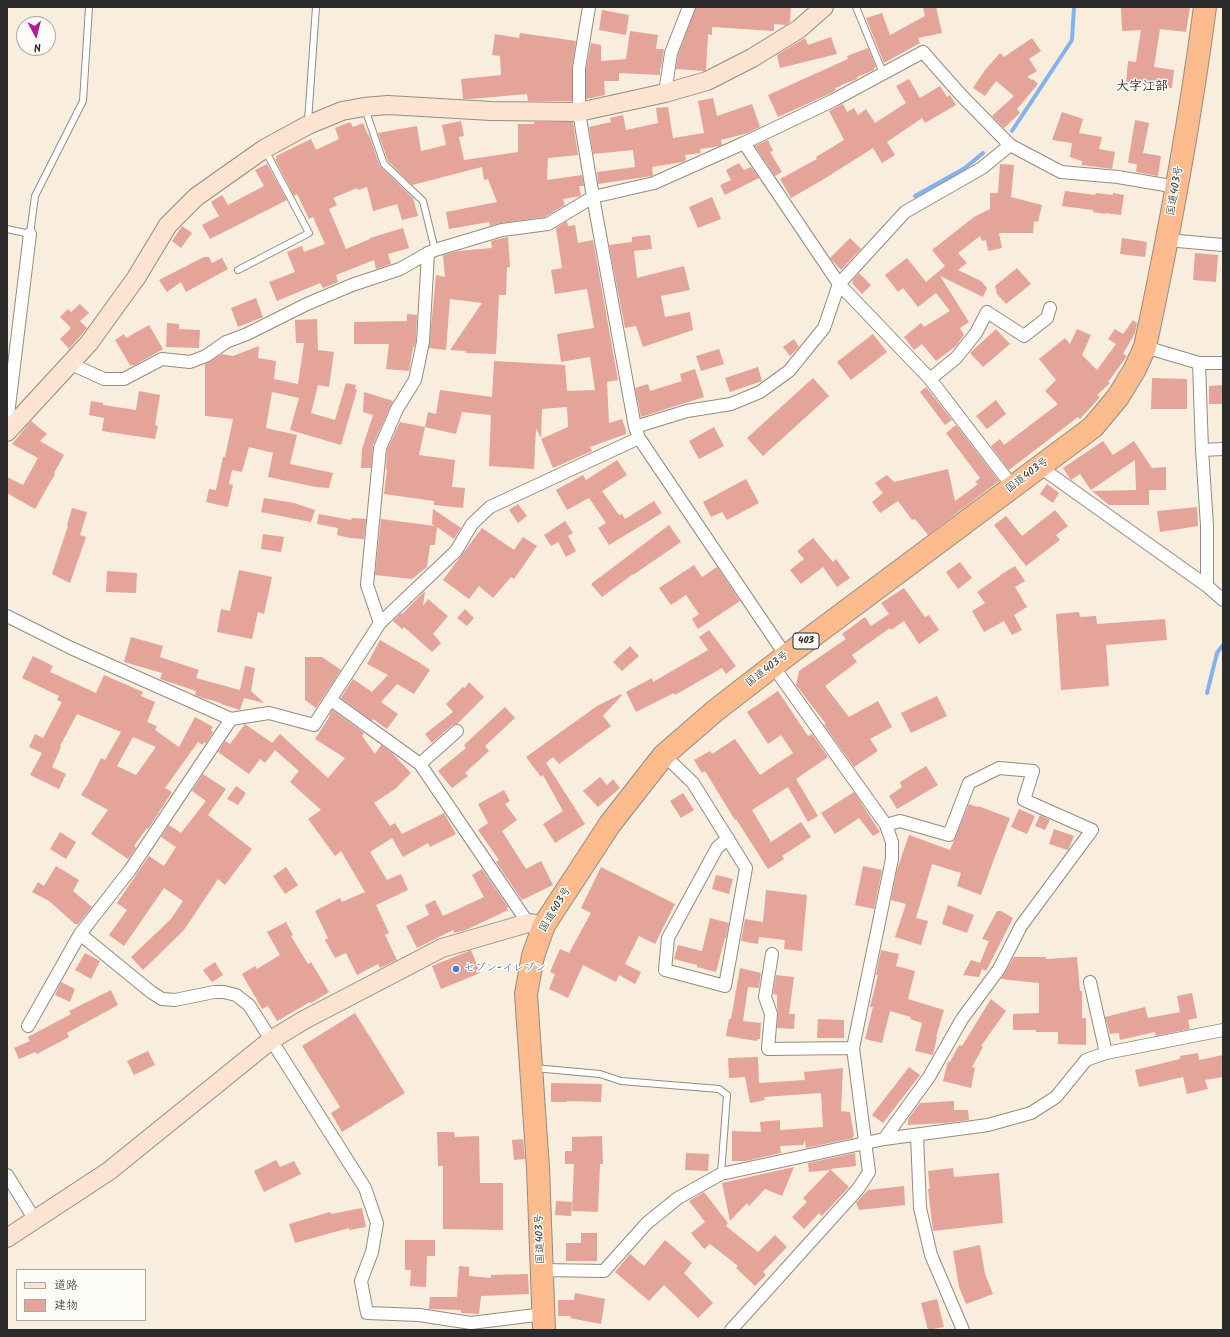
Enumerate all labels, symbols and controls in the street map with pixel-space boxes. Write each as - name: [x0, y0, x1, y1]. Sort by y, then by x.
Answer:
- north arrow: [16, 16, 56, 56]
- text: N: [33, 38, 42, 56]
- district label: 大字江部: [1116, 80, 1168, 96]
- street label: 国道403号: [1165, 165, 1187, 217]
- street label: 国道403号: [1004, 455, 1052, 497]
- road number: 403: [793, 633, 819, 649]
- street label: 国道403号: [744, 649, 792, 691]
- street label: 国道403号: [537, 885, 575, 935]
- place label: セブン-イレブン: [464, 962, 546, 976]
- marker: セブン-イレブン: [451, 964, 461, 974]
- street label: 国道403号: [534, 1213, 548, 1265]
- legend: [16, 1269, 146, 1321]
- text: 道路: [54, 1276, 78, 1295]
- text: 建物: [54, 1296, 78, 1315]

